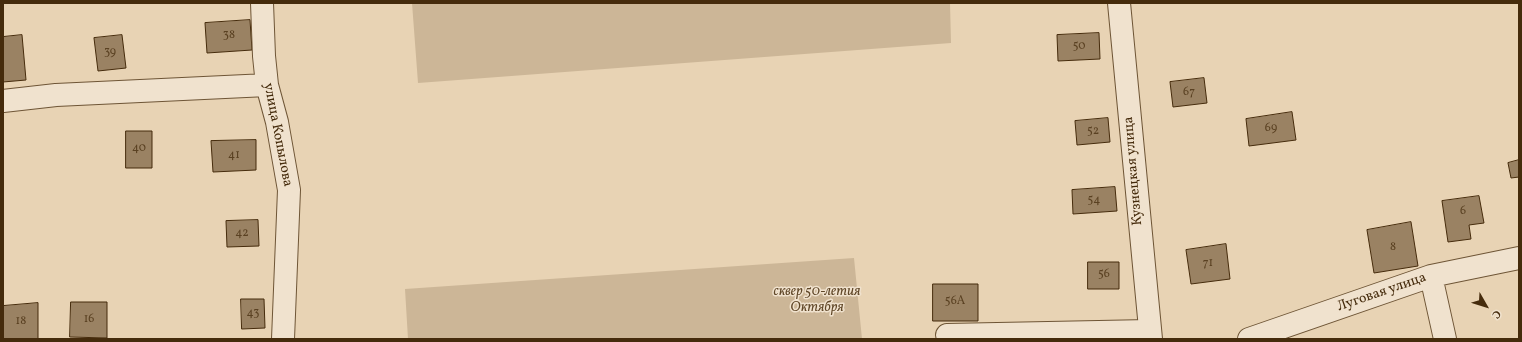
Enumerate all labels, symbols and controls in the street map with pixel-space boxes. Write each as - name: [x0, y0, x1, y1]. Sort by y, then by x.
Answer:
- house number: 38: [223, 29, 235, 43]
- house number: 50: [1073, 40, 1085, 54]
- house number: 39: [104, 46, 116, 60]
- street label: улица Копылова: [259, 82, 295, 188]
- house number: 67: [1183, 86, 1195, 100]
- street label: Кузнецкая улица: [1121, 116, 1147, 226]
- house number: 69: [1265, 122, 1277, 136]
- house number: 52: [1087, 125, 1099, 139]
- house number: 40: [132, 142, 146, 156]
- house number: 41: [228, 149, 240, 163]
- house number: 54: [1088, 194, 1100, 208]
- house number: 6: [1460, 205, 1466, 219]
- house number: 42: [235, 227, 249, 241]
- house number: 8: [1390, 241, 1396, 255]
- house number: 71: [1203, 257, 1213, 271]
- house number: 56: [1098, 268, 1110, 282]
- street label: Луговая улица: [1335, 270, 1429, 316]
- park label: сквер 50-летия Октября: [774, 284, 860, 316]
- north arrow: [1466, 286, 1506, 326]
- house number: 56А: [945, 295, 965, 309]
- text: С: [1488, 306, 1504, 321]
- house number: 43: [247, 307, 259, 321]
- house number: 16: [84, 313, 94, 327]
- house number: 18: [16, 315, 26, 329]

